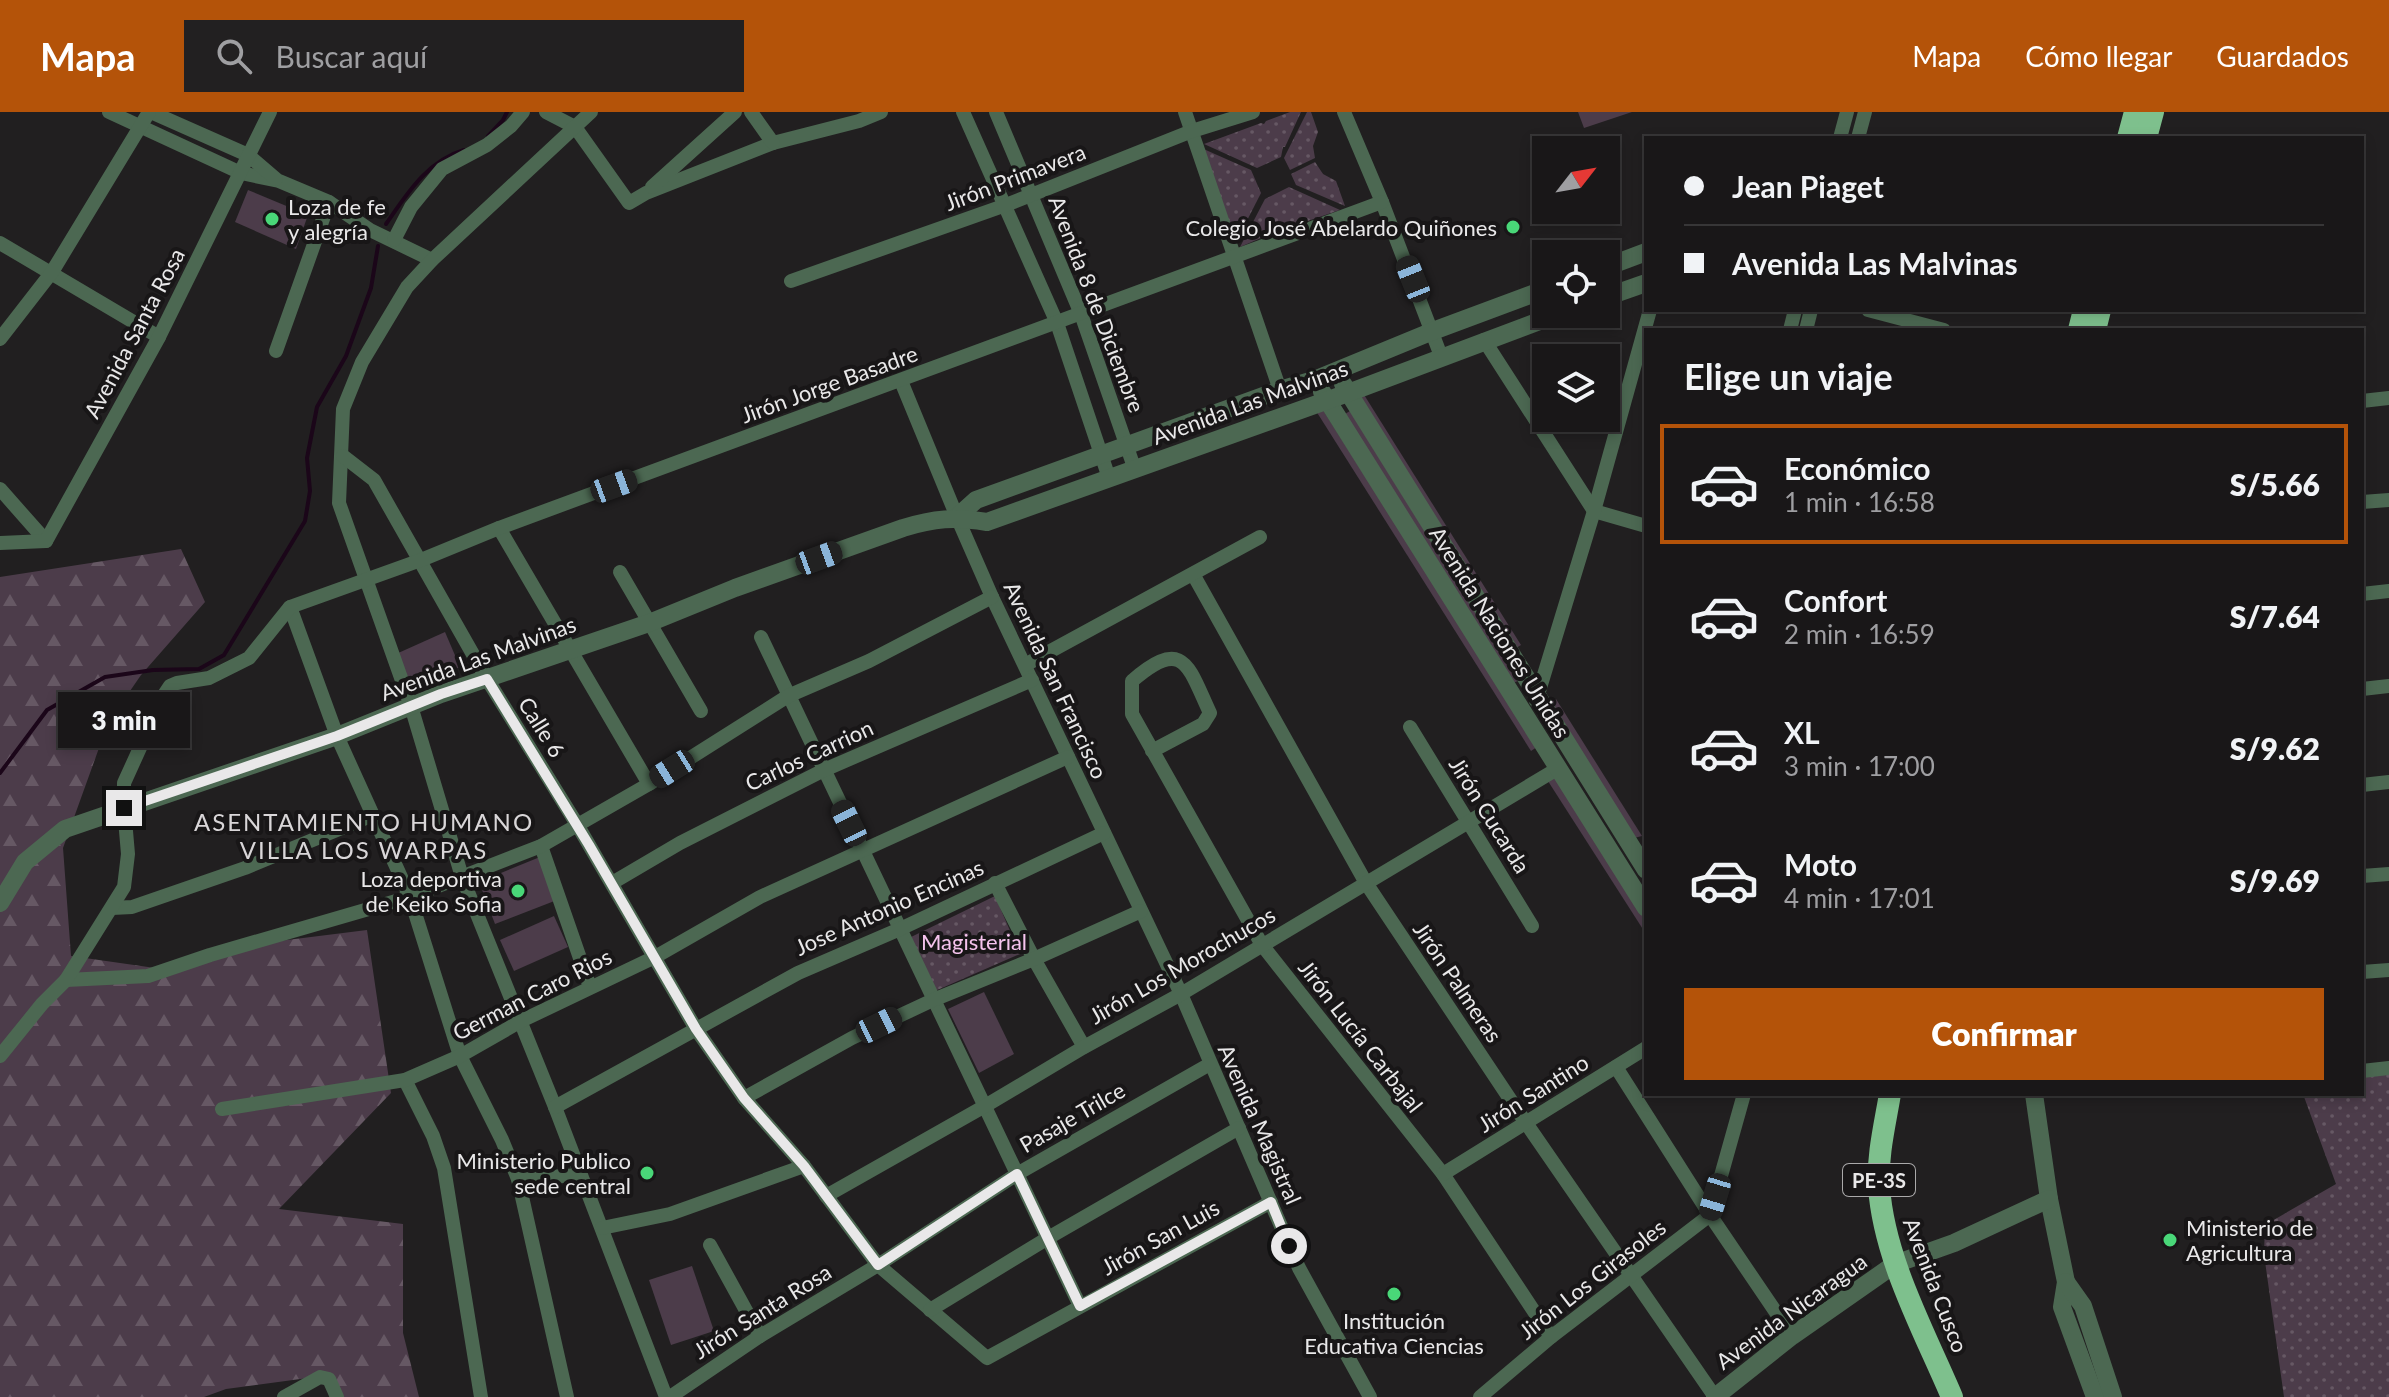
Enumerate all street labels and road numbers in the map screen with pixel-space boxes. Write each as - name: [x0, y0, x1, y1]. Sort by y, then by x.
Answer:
- street label: Jirón Primavera: [941, 138, 1089, 216]
- street label: Avenida 8 de Diciembre: [1043, 192, 1151, 416]
- street label: Avenida Santa Rosa: [78, 243, 190, 423]
- street label: Jirón Jorge Basadre: [737, 339, 921, 429]
- street label: Avenida Las Malvinas: [1149, 354, 1351, 450]
- street label: Avenida Naciones Unidas: [1424, 521, 1576, 743]
- street label: Avenida San Francisco: [998, 577, 1114, 783]
- street label: Avenida Las Malvinas: [377, 610, 579, 706]
- street label: Calle 6: [513, 692, 571, 762]
- street label: Carlos Carrion: [741, 714, 877, 796]
- street label: Jirón Cucarda: [1444, 752, 1536, 878]
- street label: Jose Antonio Encinas: [791, 853, 987, 961]
- street label: Jirón Los Morochucos: [1084, 901, 1280, 1029]
- street label: Jirón Palmeras: [1408, 917, 1508, 1047]
- street label: German Caro Rios: [448, 942, 616, 1046]
- street label: Jirón Lucía Carbajal: [1293, 954, 1429, 1118]
- street label: Avenida Magistral: [1213, 1040, 1307, 1208]
- street label: Jirón Santino: [1473, 1048, 1593, 1138]
- street label: Pasaje Trilce: [1015, 1076, 1129, 1158]
- road number: PE-3S: [1843, 1164, 1915, 1196]
- street label: Jirón San Luis: [1096, 1194, 1224, 1280]
- street label: Jirón Los Girasoles: [1513, 1213, 1671, 1345]
- street label: Avenida Cusco: [1898, 1214, 1974, 1356]
- street label: Avenida Nicaragua: [1710, 1247, 1872, 1375]
- street label: Jirón Santa Rosa: [688, 1258, 836, 1364]

